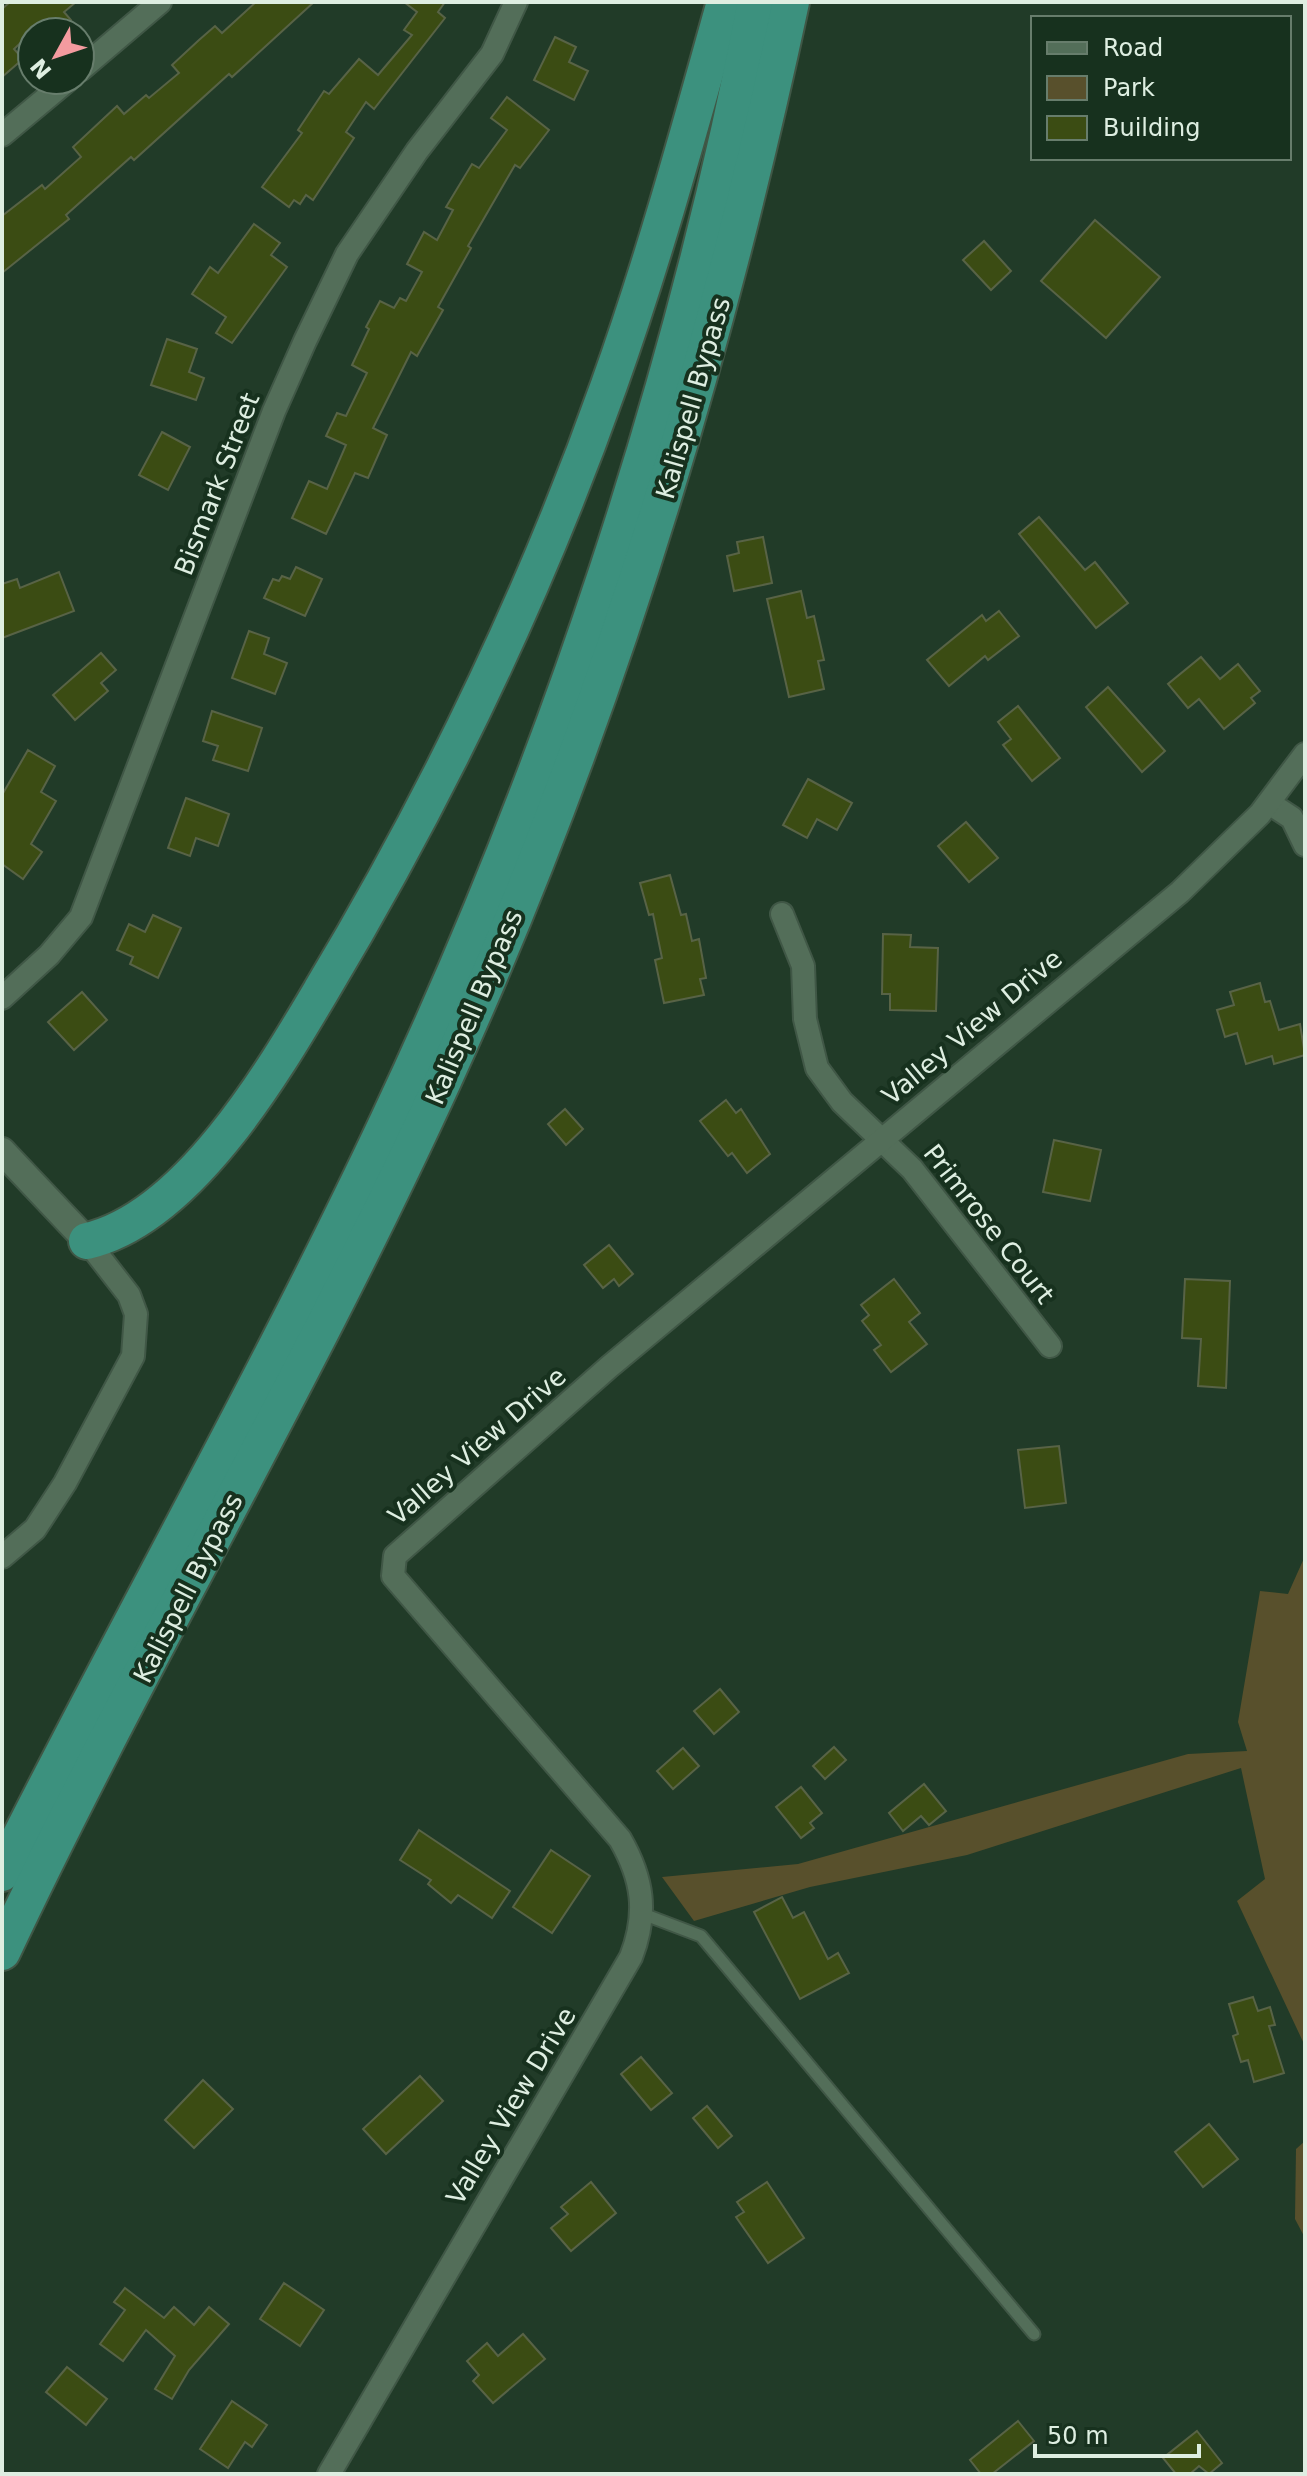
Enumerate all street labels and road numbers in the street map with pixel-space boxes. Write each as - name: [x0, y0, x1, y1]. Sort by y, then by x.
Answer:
- street label: Kalispell Bypass: [650, 294, 736, 502]
- street label: Bismark Street: [168, 389, 266, 579]
- street label: Kalispell Bypass: [419, 905, 529, 1109]
- street label: Valley View Drive: [876, 943, 1068, 1111]
- street label: Primrose Court: [918, 1138, 1060, 1310]
- street label: Valley View Drive: [382, 1361, 572, 1531]
- street label: Kalispell Bypass: [127, 1488, 249, 1688]
- street label: Valley View Drive: [440, 2002, 582, 2210]

